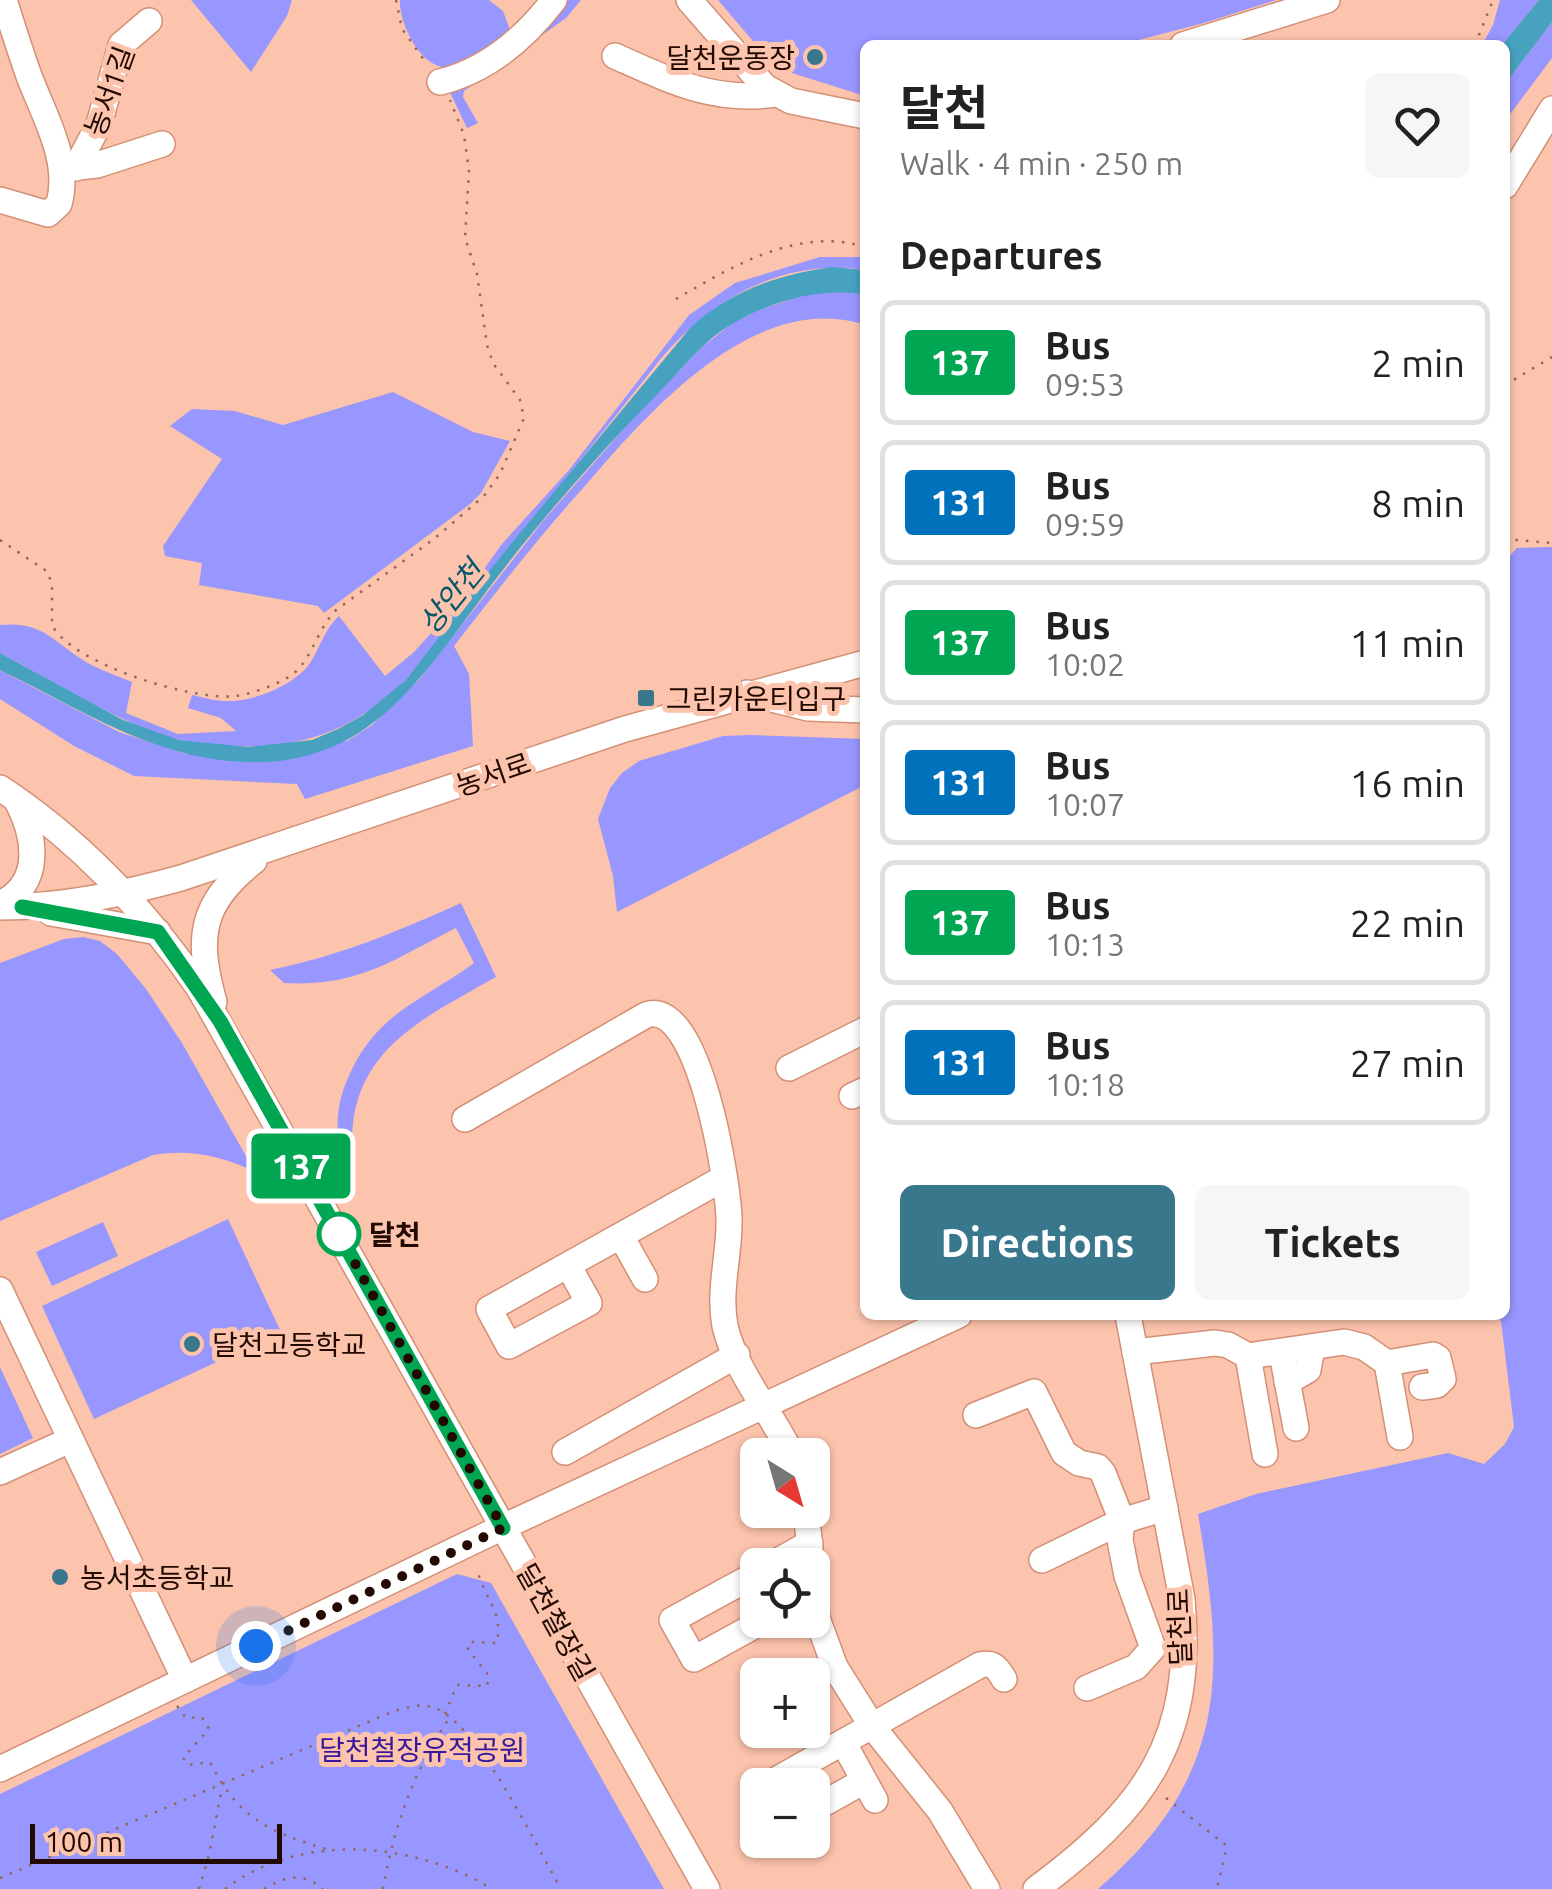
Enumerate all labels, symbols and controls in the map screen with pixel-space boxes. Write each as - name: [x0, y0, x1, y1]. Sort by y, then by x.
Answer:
- street label: 농서1길: [79, 42, 139, 140]
- place label: 달천운동장: [666, 42, 795, 73]
- marker: 달천운동장: [804, 46, 826, 68]
- button: heart: [1365, 73, 1470, 178]
- text: 달천: [900, 80, 988, 134]
- text: Walk · 4 min · 250 m: [900, 145, 1183, 181]
- text: Departures: [900, 234, 1102, 276]
- text: Bus: [1045, 324, 1110, 366]
- text: 137: [930, 342, 990, 382]
- text: 2 min: [1371, 342, 1465, 384]
- text: 09:53: [1045, 366, 1125, 402]
- text: Bus: [1045, 464, 1110, 506]
- text: 131: [930, 482, 990, 522]
- text: 8 min: [1371, 482, 1465, 524]
- text: 09:59: [1045, 506, 1125, 542]
- water label: 상안천: [412, 551, 492, 640]
- text: Bus: [1045, 604, 1110, 646]
- text: 137: [930, 622, 990, 662]
- text: 11 min: [1350, 622, 1465, 664]
- text: 10:02: [1045, 646, 1125, 682]
- place label: 그린카운티입구: [666, 683, 846, 714]
- marker: 그린카운티입구: [635, 687, 657, 709]
- text: Bus: [1045, 744, 1110, 786]
- street label: 농서로: [451, 747, 535, 801]
- text: 131: [930, 762, 990, 802]
- text: 16 min: [1350, 762, 1465, 804]
- text: 10:07: [1045, 786, 1125, 822]
- text: Bus: [1045, 884, 1110, 926]
- text: 137: [930, 902, 990, 942]
- text: 22 min: [1350, 902, 1465, 944]
- text: 10:13: [1045, 926, 1125, 962]
- text: Bus: [1045, 1024, 1110, 1066]
- text: 131: [930, 1042, 990, 1082]
- text: 27 min: [1350, 1042, 1465, 1084]
- text: 10:18: [1045, 1066, 1125, 1102]
- line badge: 137: [244, 1134, 358, 1198]
- text: 137: [271, 1146, 331, 1186]
- button: Directions: [900, 1185, 1175, 1300]
- button: Tickets: [1195, 1185, 1470, 1300]
- marker: 달천: [318, 1213, 360, 1255]
- place label: 달천: [369, 1219, 421, 1250]
- place label: 달천고등학교: [212, 1329, 367, 1360]
- marker: 달천고등학교: [181, 1333, 203, 1355]
- north arrow: [740, 1438, 830, 1528]
- map controls: [740, 1438, 830, 1858]
- button: locate: [740, 1548, 830, 1638]
- street label: 달천철장길: [511, 1558, 601, 1686]
- place label: 농서초등학교: [80, 1562, 235, 1593]
- marker: 농서초등학교: [49, 1566, 71, 1588]
- street label: 달천로: [1162, 1588, 1196, 1666]
- your location: [231, 1621, 281, 1671]
- button: +: [740, 1658, 830, 1748]
- park label: 달천철장유적공원: [319, 1734, 525, 1765]
- button: −: [740, 1768, 830, 1858]
- scale bar: [30, 1819, 282, 1864]
- text: 100 m: [45, 1826, 123, 1857]

